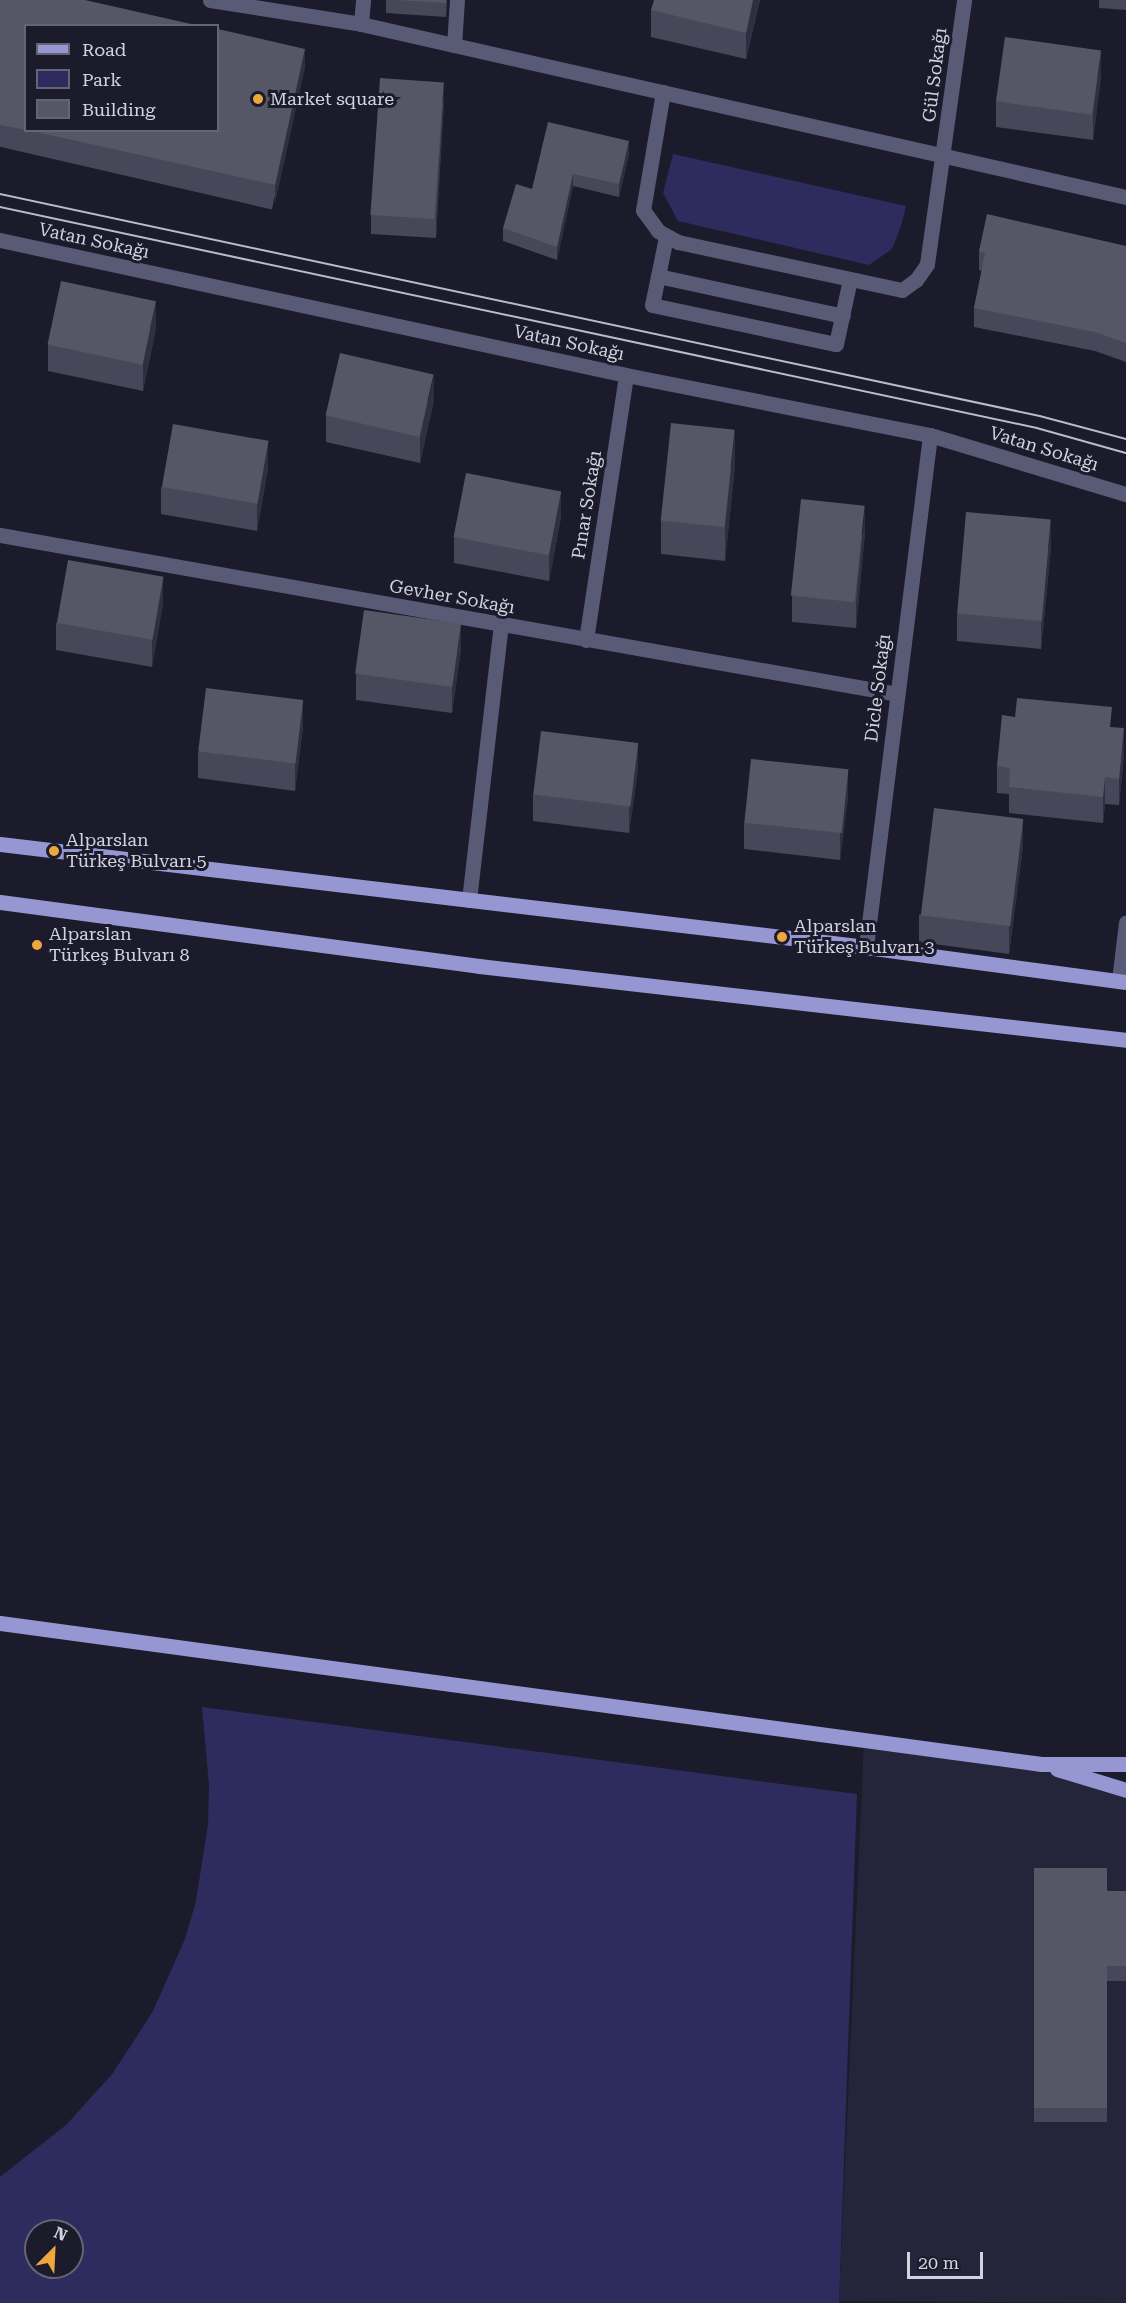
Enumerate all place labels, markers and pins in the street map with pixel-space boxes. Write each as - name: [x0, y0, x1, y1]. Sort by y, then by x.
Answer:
- place label: Market square: [270, 88, 394, 110]
- marker: Market square: [251, 92, 265, 106]
- place label: Alparslan Türkeş Bulvarı 5: [66, 830, 207, 872]
- marker: Alparslan Türkeş Bulvarı 5: [47, 844, 61, 858]
- place label: Alparslan Türkeş Bulvarı 3: [794, 916, 935, 958]
- place label: Alparslan Türkeş Bulvarı 8: [49, 924, 190, 966]
- marker: Alparslan Türkeş Bulvarı 3: [775, 930, 789, 944]
- marker: Alparslan Türkeş Bulvarı 8: [30, 938, 44, 952]

